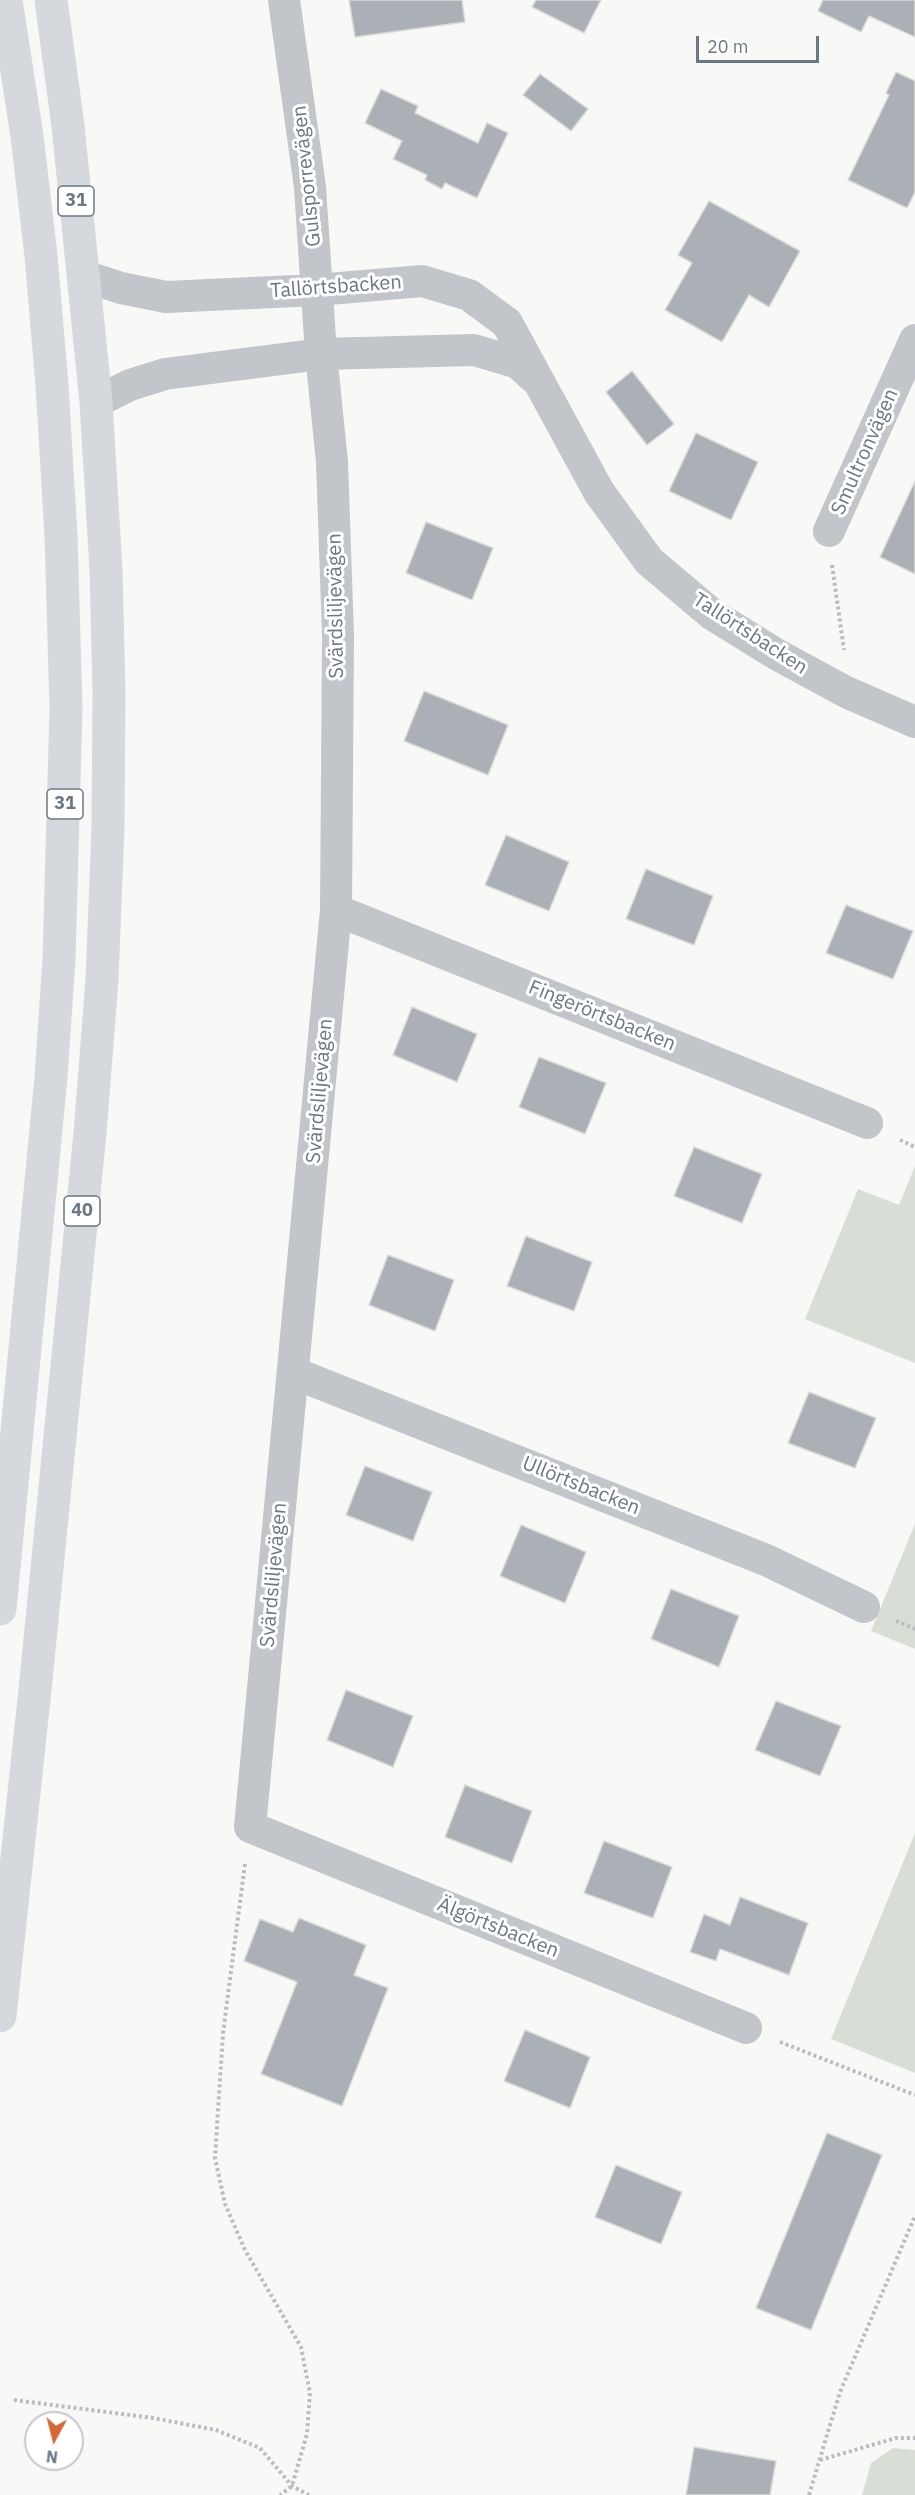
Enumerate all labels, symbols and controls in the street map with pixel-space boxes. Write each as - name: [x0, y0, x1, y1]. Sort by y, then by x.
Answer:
- scale bar: [699, 24, 822, 62]
- text: 20 m: [707, 35, 749, 58]
- street label: Gulsporrevägen: [288, 104, 326, 248]
- road number: 31: [58, 186, 94, 216]
- street label: Tallörtsbacken: [269, 270, 403, 304]
- street label: Smultronvägen: [826, 385, 904, 519]
- street label: Svärdsliljevägen: [323, 533, 349, 679]
- street label: Tallörtsbacken: [688, 588, 812, 680]
- road number: 31: [47, 789, 83, 819]
- street label: Fingerörtsbacken: [525, 976, 679, 1056]
- street label: Svärdsliljevägen: [302, 1018, 338, 1164]
- road number: 40: [64, 1196, 100, 1226]
- street label: Ullörtsbacken: [519, 1452, 643, 1520]
- street label: Svärdsliljevägen: [256, 1502, 292, 1648]
- street label: Älgörtsbacken: [434, 1893, 562, 1963]
- north arrow: [24, 2411, 84, 2471]
- text: N: [45, 2446, 59, 2468]

